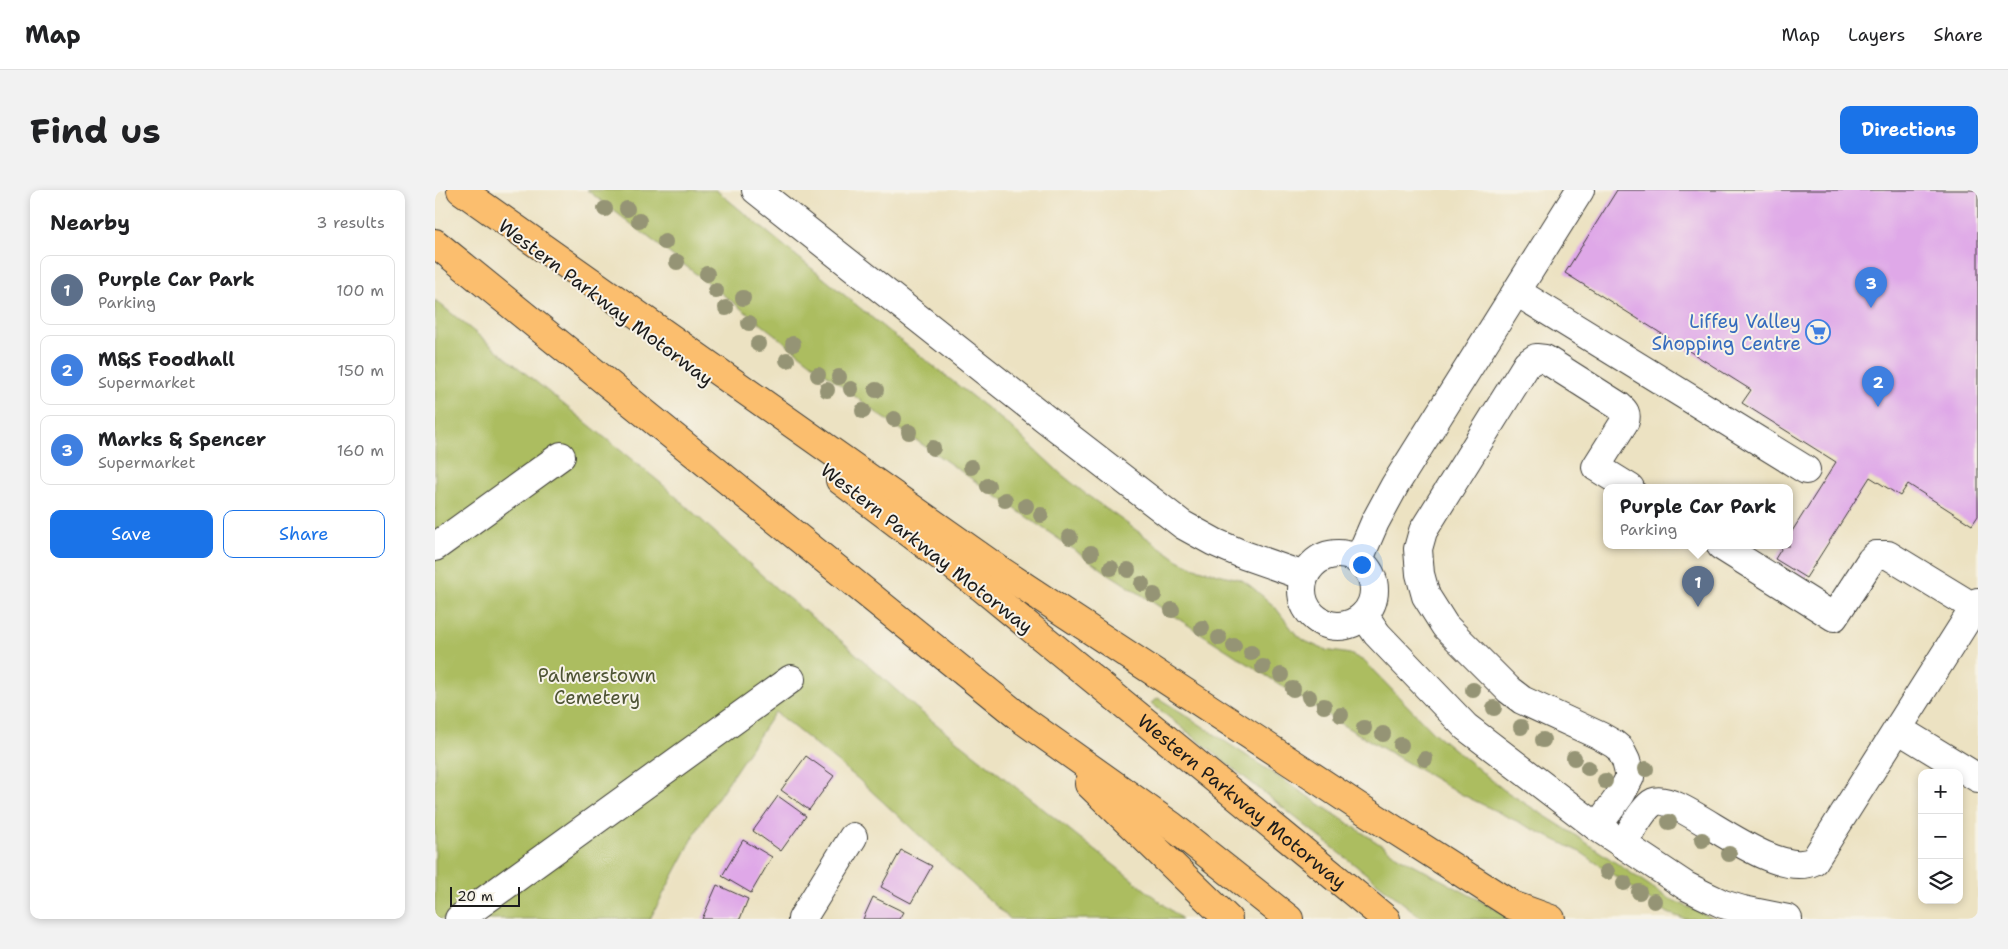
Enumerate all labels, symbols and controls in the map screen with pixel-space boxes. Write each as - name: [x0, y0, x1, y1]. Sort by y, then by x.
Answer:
- text: Map: [25, 19, 81, 51]
- text: Map: [1782, 23, 1820, 47]
- text: Layers: [1848, 23, 1905, 47]
- text: Share: [1933, 23, 1983, 47]
- button: Directions: [1840, 106, 1978, 154]
- text: Find us: [30, 107, 161, 154]
- text: Nearby: [50, 209, 130, 237]
- text: 3 results: [316, 212, 385, 233]
- street label: Western Parkway Motorway: [493, 213, 718, 392]
- text: Purple Car Park: [98, 267, 255, 292]
- pin: 3: [1855, 267, 1887, 308]
- text: 1: [63, 280, 71, 301]
- text: 100 m: [336, 280, 384, 301]
- text: Parking: [98, 292, 156, 313]
- place label: Liffey Valley Shopping Centre: [1651, 309, 1801, 356]
- supermarket icon: Liffey Valley Shopping Centre: [1805, 319, 1831, 345]
- text: M&S Foodhall: [98, 347, 235, 372]
- text: 2: [61, 360, 73, 381]
- text: 150 m: [337, 360, 384, 381]
- pin: 2: [1862, 366, 1894, 407]
- text: Supermarket: [98, 372, 195, 393]
- text: Marks & Spencer: [98, 427, 266, 452]
- text: 3: [61, 440, 73, 461]
- text: 160 m: [337, 440, 384, 461]
- text: Supermarket: [98, 452, 195, 473]
- street label: Western Parkway Motorway: [815, 458, 1038, 639]
- popup: [1603, 484, 1793, 549]
- text: Purple Car Park: [1620, 494, 1776, 519]
- button: Save: [50, 510, 213, 558]
- button: Share: [223, 510, 385, 558]
- text: Parking: [1620, 519, 1677, 540]
- your location: [1349, 552, 1375, 578]
- pin: 1: [1682, 566, 1714, 607]
- park label: Palmerstown Cemetery: [538, 663, 656, 710]
- street label: Western Parkway Motorway: [1132, 709, 1352, 895]
- map controls: [1918, 769, 1963, 904]
- button: +: [1918, 769, 1963, 814]
- button: −: [1918, 814, 1963, 859]
- button: layers: [1918, 859, 1963, 904]
- scale bar: [450, 884, 520, 907]
- text: 20 m: [457, 887, 493, 905]

